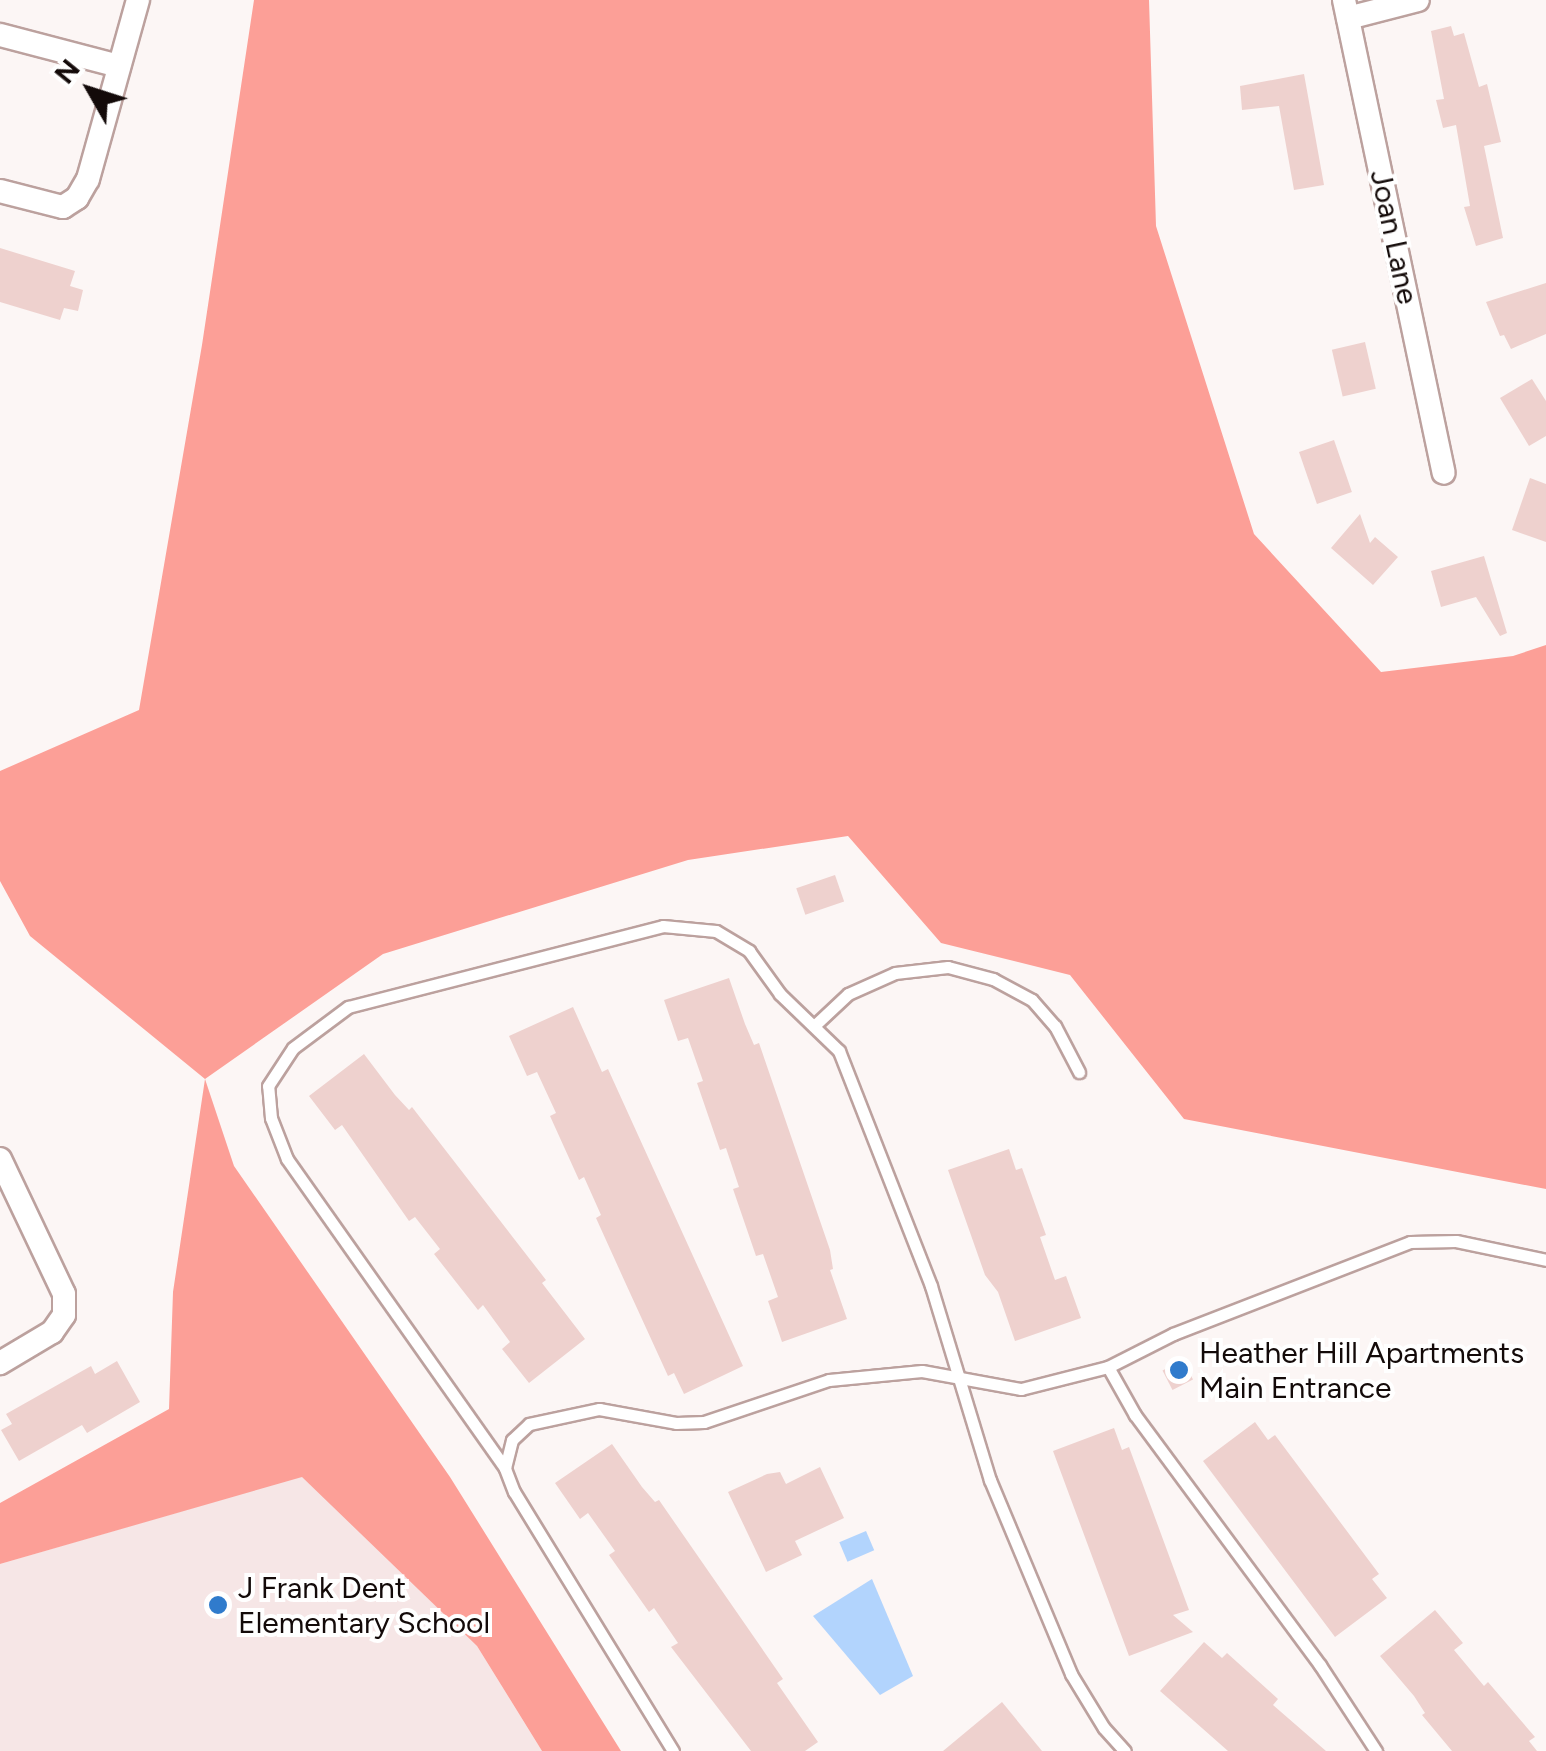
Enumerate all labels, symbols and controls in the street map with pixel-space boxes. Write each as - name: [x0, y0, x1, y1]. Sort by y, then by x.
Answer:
- north arrow: [40, 40, 140, 140]
- text: N: [47, 52, 87, 90]
- street label: Joan Lane: [1362, 167, 1426, 307]
- place label: Heather Hill Apartments Main Entrance: [1199, 1335, 1524, 1406]
- marker: Heather Hill Apartments Main Entrance: [1168, 1359, 1190, 1381]
- place label: J Frank Dent Elementary School: [238, 1570, 490, 1640]
- marker: J Frank Dent Elementary School: [207, 1594, 229, 1616]

